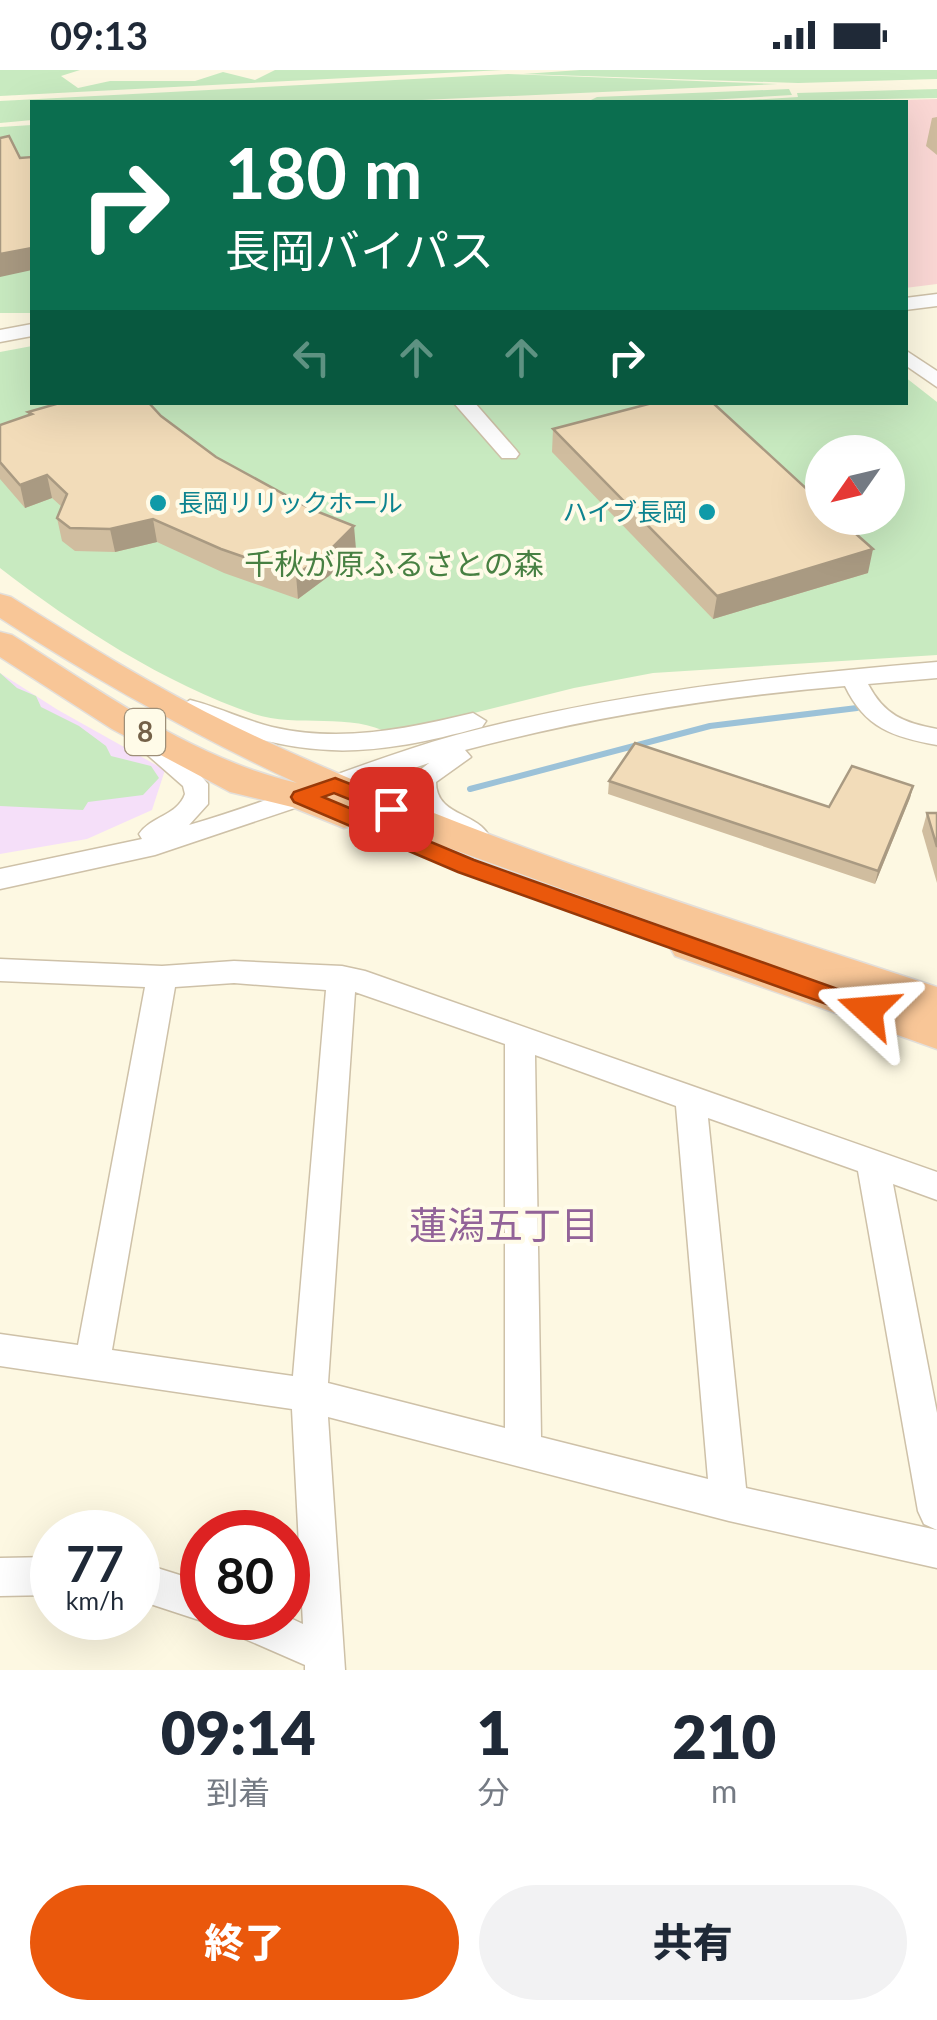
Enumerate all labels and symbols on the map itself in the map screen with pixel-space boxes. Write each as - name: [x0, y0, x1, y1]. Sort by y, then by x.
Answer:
- north arrow: [805, 435, 905, 535]
- place label: 長岡リリックホール: [178, 487, 403, 517]
- marker: 長岡リリックホール: [147, 492, 169, 514]
- place label: ハイブ長岡: [562, 496, 687, 526]
- marker: ハイブ長岡: [696, 501, 718, 523]
- park label: 千秋が原ふるさとの森: [244, 545, 544, 581]
- road number: 8: [125, 709, 165, 755]
- pin: [349, 767, 434, 852]
- position arrow: [816, 958, 920, 1062]
- district label: 蓮潟五丁目: [409, 1201, 599, 1247]
- speed limit sign: 80: [180, 1510, 310, 1640]

